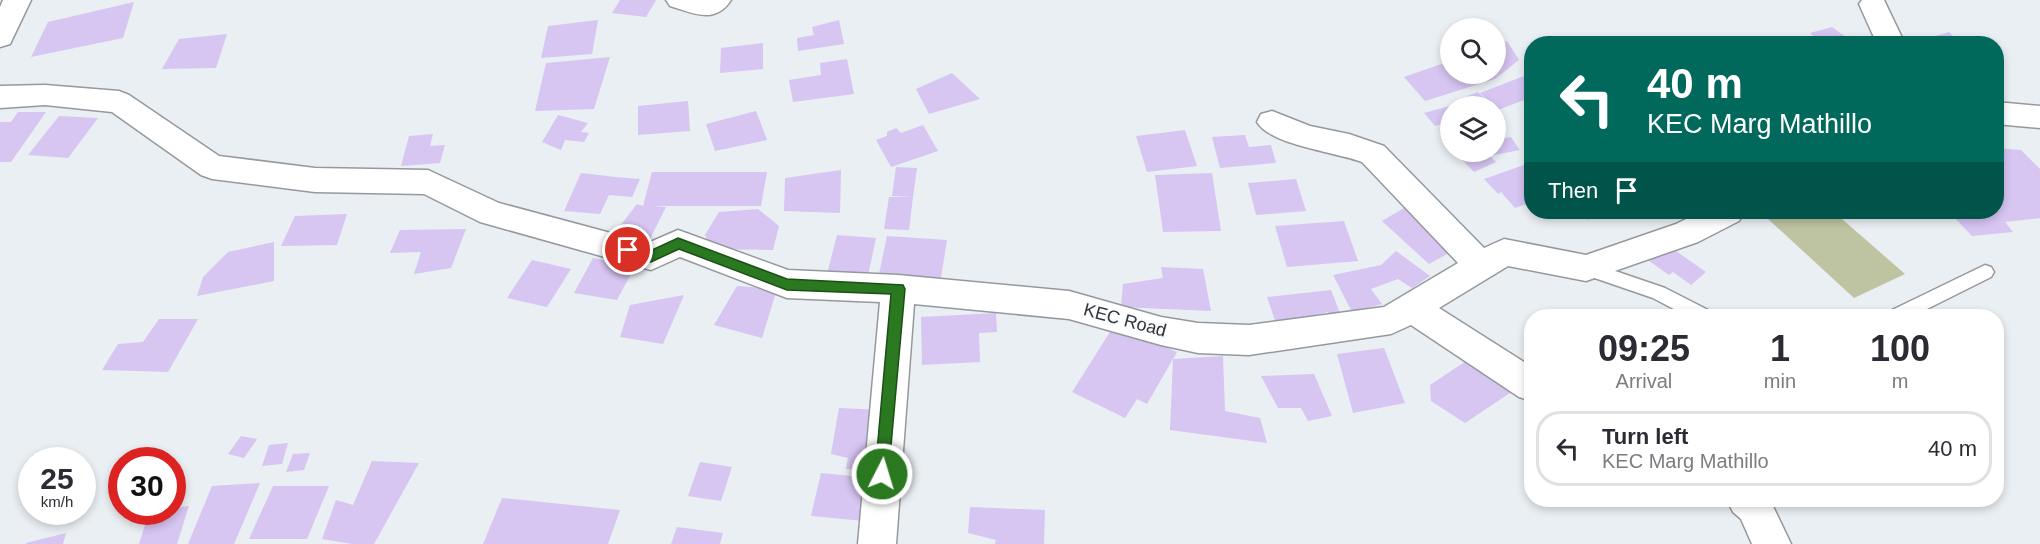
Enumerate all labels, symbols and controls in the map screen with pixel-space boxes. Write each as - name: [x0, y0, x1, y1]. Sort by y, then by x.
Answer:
- map controls: [1440, 18, 1506, 162]
- button: search: [1440, 18, 1506, 84]
- icon: left: [1548, 60, 1626, 138]
- text: 40 m: [1647, 60, 1743, 107]
- button: layers: [1440, 96, 1506, 162]
- text: KEC Marg Mathillo: [1647, 109, 1872, 139]
- icon: arrive: [1610, 174, 1643, 207]
- text: Then: [1548, 178, 1598, 203]
- pin: [602, 224, 653, 275]
- icon: arrive: [611, 233, 644, 266]
- street label: KEC Road: [1081, 299, 1169, 341]
- text: 09:25: [1598, 328, 1690, 369]
- text: 1: [1770, 328, 1790, 369]
- text: 100: [1870, 328, 1930, 369]
- text: Arrival: [1616, 370, 1672, 392]
- text: min: [1764, 370, 1796, 392]
- text: m: [1892, 370, 1908, 392]
- text: Turn left: [1602, 424, 1688, 449]
- icon: left: [1551, 432, 1584, 465]
- text: 40 m: [1928, 436, 1977, 461]
- position arrow: [850, 442, 914, 506]
- speed limit sign: 30: [108, 447, 186, 525]
- text: KEC Marg Mathillo: [1602, 450, 1769, 472]
- text: 25: [40, 462, 74, 495]
- text: km/h: [41, 493, 73, 510]

